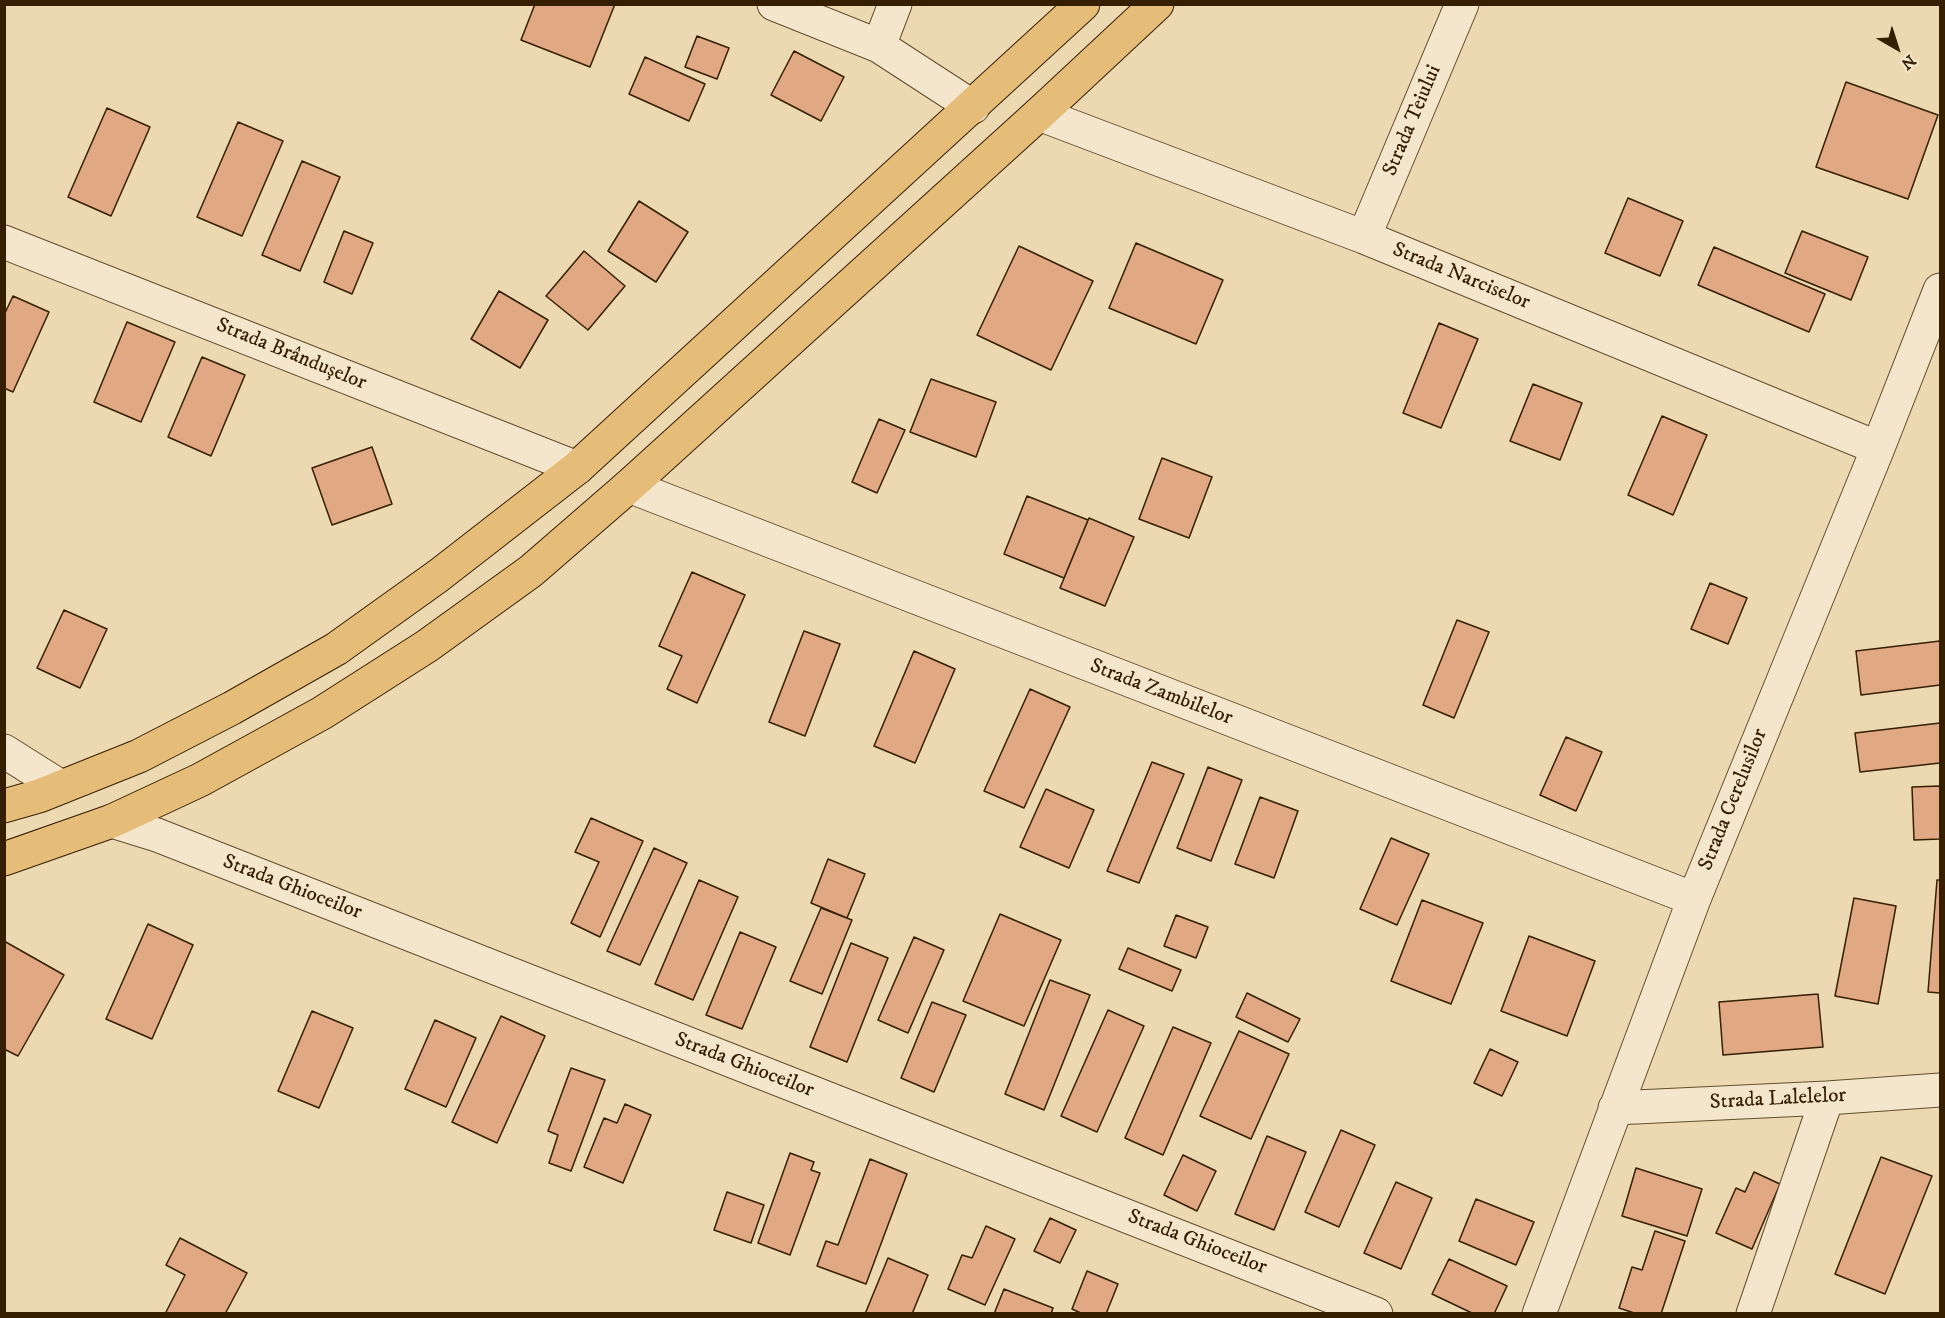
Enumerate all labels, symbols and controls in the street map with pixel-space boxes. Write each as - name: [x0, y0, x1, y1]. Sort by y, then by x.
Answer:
- north arrow: [1867, 18, 1927, 78]
- text: N: [1897, 50, 1920, 74]
- street label: Strada Teiului: [1378, 62, 1448, 180]
- street label: Strada Narciselor: [1389, 238, 1533, 316]
- street label: Strada Brândușelor: [212, 313, 370, 397]
- street label: Strada Zambilelor: [1086, 654, 1236, 732]
- street label: Strada Cerelusilor: [1694, 725, 1774, 875]
- street label: Strada Ghioceilor: [219, 850, 365, 926]
- street label: Strada Ghioceilor: [671, 1028, 817, 1104]
- street label: Strada Lalelelor: [1709, 1084, 1847, 1116]
- street label: Strada Ghioceilor: [1124, 1205, 1270, 1281]

